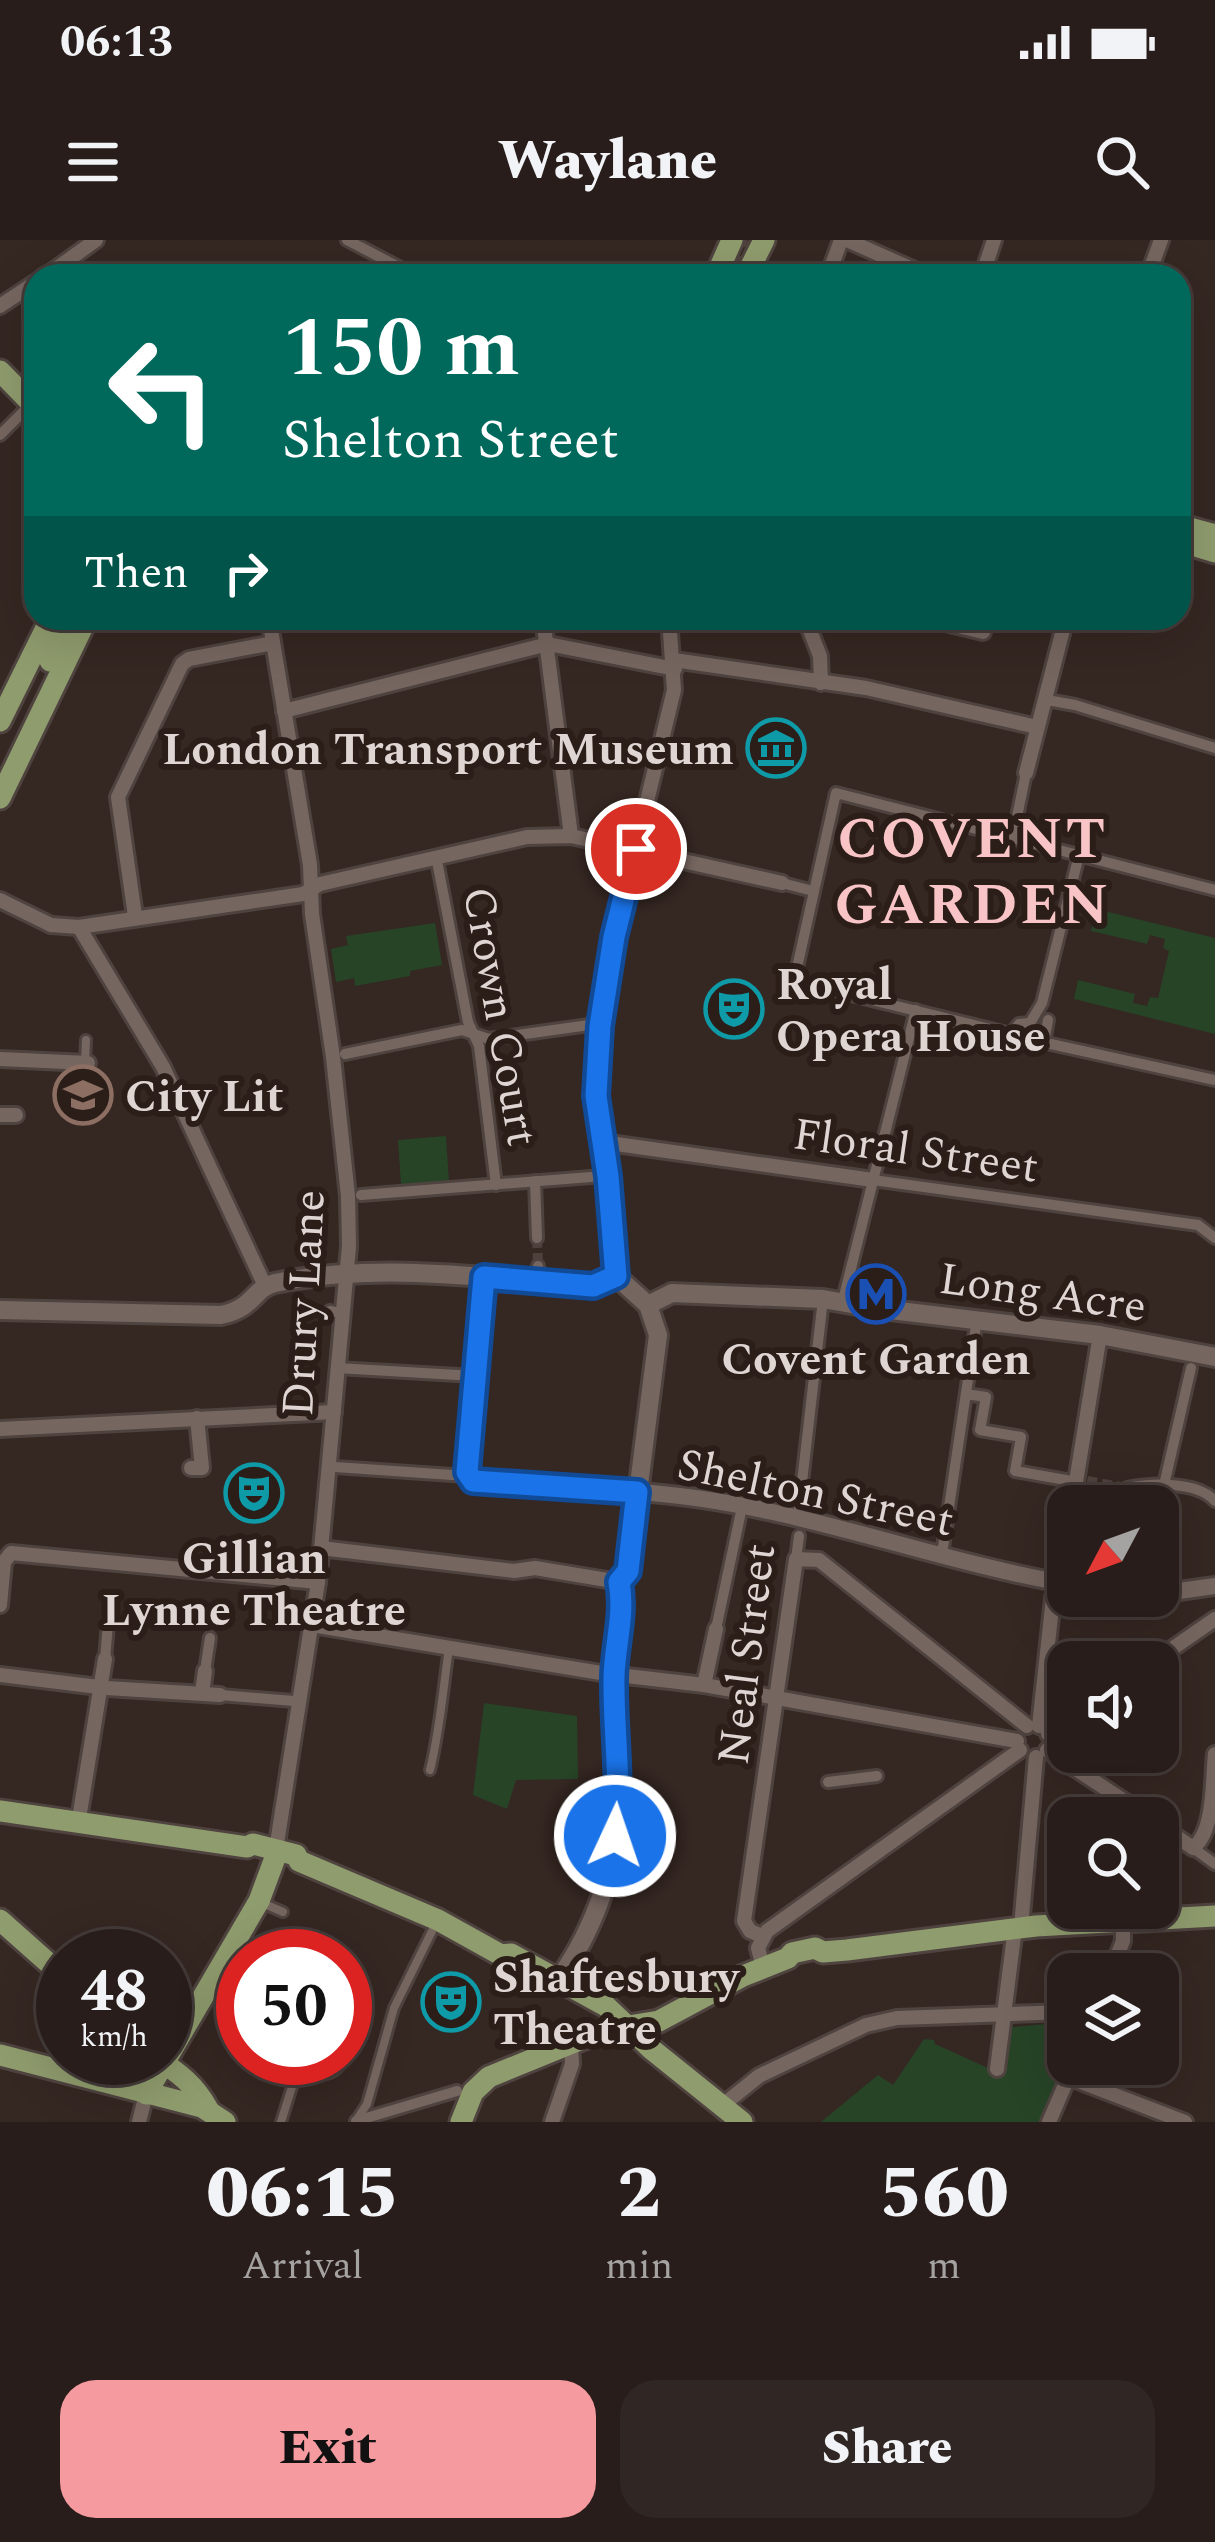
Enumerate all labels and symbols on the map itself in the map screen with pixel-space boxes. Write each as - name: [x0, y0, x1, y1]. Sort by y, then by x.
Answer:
- place label: London Transport Museum: [162, 716, 734, 785]
- museum icon: London Transport Museum: [745, 717, 807, 779]
- district label: COVENT GARDEN: [835, 797, 1111, 949]
- pin: [585, 798, 687, 900]
- street label: Crown Court: [443, 881, 556, 1152]
- place label: Royal Opera House: [776, 951, 1045, 1072]
- theatre icon: Royal Opera House: [703, 978, 765, 1040]
- place label: City Lit: [125, 1063, 284, 1132]
- school or university icon: City Lit: [52, 1064, 114, 1126]
- street label: Floral Street: [789, 1100, 1043, 1203]
- street label: Drury Lane: [264, 1188, 345, 1418]
- street label: Long Acre: [935, 1245, 1151, 1342]
- metro station icon: Covent Garden: [845, 1263, 907, 1325]
- place label: Covent Garden: [721, 1326, 1031, 1395]
- street label: Shelton Street: [671, 1431, 960, 1556]
- theatre icon: Gillian Lynne Theatre: [223, 1462, 285, 1524]
- north arrow: [1047, 1485, 1179, 1617]
- place label: Gillian Lynne Theatre: [102, 1525, 406, 1646]
- street label: Neal Street: [700, 1540, 795, 1769]
- position arrow: [552, 1773, 678, 1899]
- speed limit sign: 50: [216, 1929, 372, 2085]
- place label: Shaftesbury Theatre: [493, 1944, 741, 2065]
- theatre icon: Shaftesbury Theatre: [420, 1971, 482, 2033]

